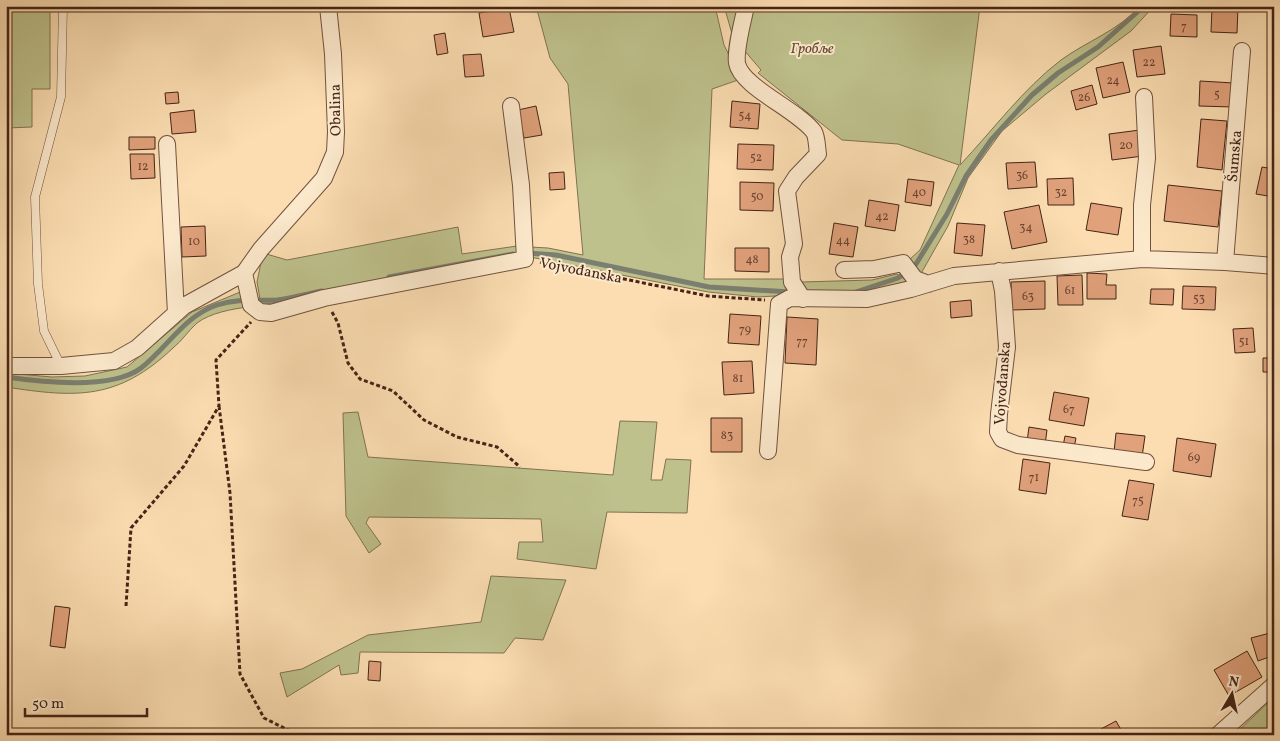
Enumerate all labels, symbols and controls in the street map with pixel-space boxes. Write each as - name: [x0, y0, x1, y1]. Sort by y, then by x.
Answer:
- house number: 7: [1181, 19, 1187, 35]
- park label: Гробље: [790, 39, 834, 60]
- house number: 22: [1143, 55, 1155, 71]
- house number: 24: [1106, 73, 1120, 89]
- street label: Obalina: [326, 84, 347, 136]
- house number: 5: [1214, 87, 1220, 103]
- house number: 26: [1078, 90, 1090, 106]
- house number: 54: [739, 108, 751, 124]
- street label: Šumska: [1223, 129, 1248, 183]
- house number: 20: [1119, 138, 1133, 154]
- house number: 52: [750, 150, 762, 166]
- house number: 12: [137, 159, 149, 175]
- house number: 36: [1016, 168, 1028, 184]
- house number: 40: [912, 185, 926, 201]
- house number: 32: [1055, 185, 1067, 201]
- house number: 50: [751, 189, 763, 205]
- house number: 42: [875, 209, 889, 225]
- house number: 34: [1019, 220, 1033, 236]
- house number: 38: [963, 232, 975, 248]
- house number: 44: [836, 233, 850, 249]
- house number: 10: [188, 234, 200, 250]
- house number: 48: [745, 252, 759, 268]
- street label: Vojvođanska: [538, 253, 624, 290]
- house number: 61: [1065, 283, 1075, 299]
- house number: 63: [1022, 289, 1034, 305]
- house number: 53: [1193, 291, 1205, 307]
- house number: 79: [739, 322, 751, 338]
- house number: 77: [796, 334, 808, 350]
- house number: 51: [1239, 334, 1249, 350]
- street label: Vojvođanska: [990, 341, 1017, 426]
- house number: 81: [733, 371, 743, 387]
- house number: 67: [1063, 402, 1075, 418]
- house number: 83: [721, 428, 733, 444]
- house number: 69: [1188, 450, 1200, 466]
- house number: 71: [1029, 470, 1039, 486]
- house number: 75: [1132, 493, 1144, 509]
- north arrow: [1208, 668, 1258, 718]
- text: N: [1227, 672, 1240, 693]
- scale bar: [25, 686, 148, 718]
- text: 50 m: [32, 694, 64, 715]

